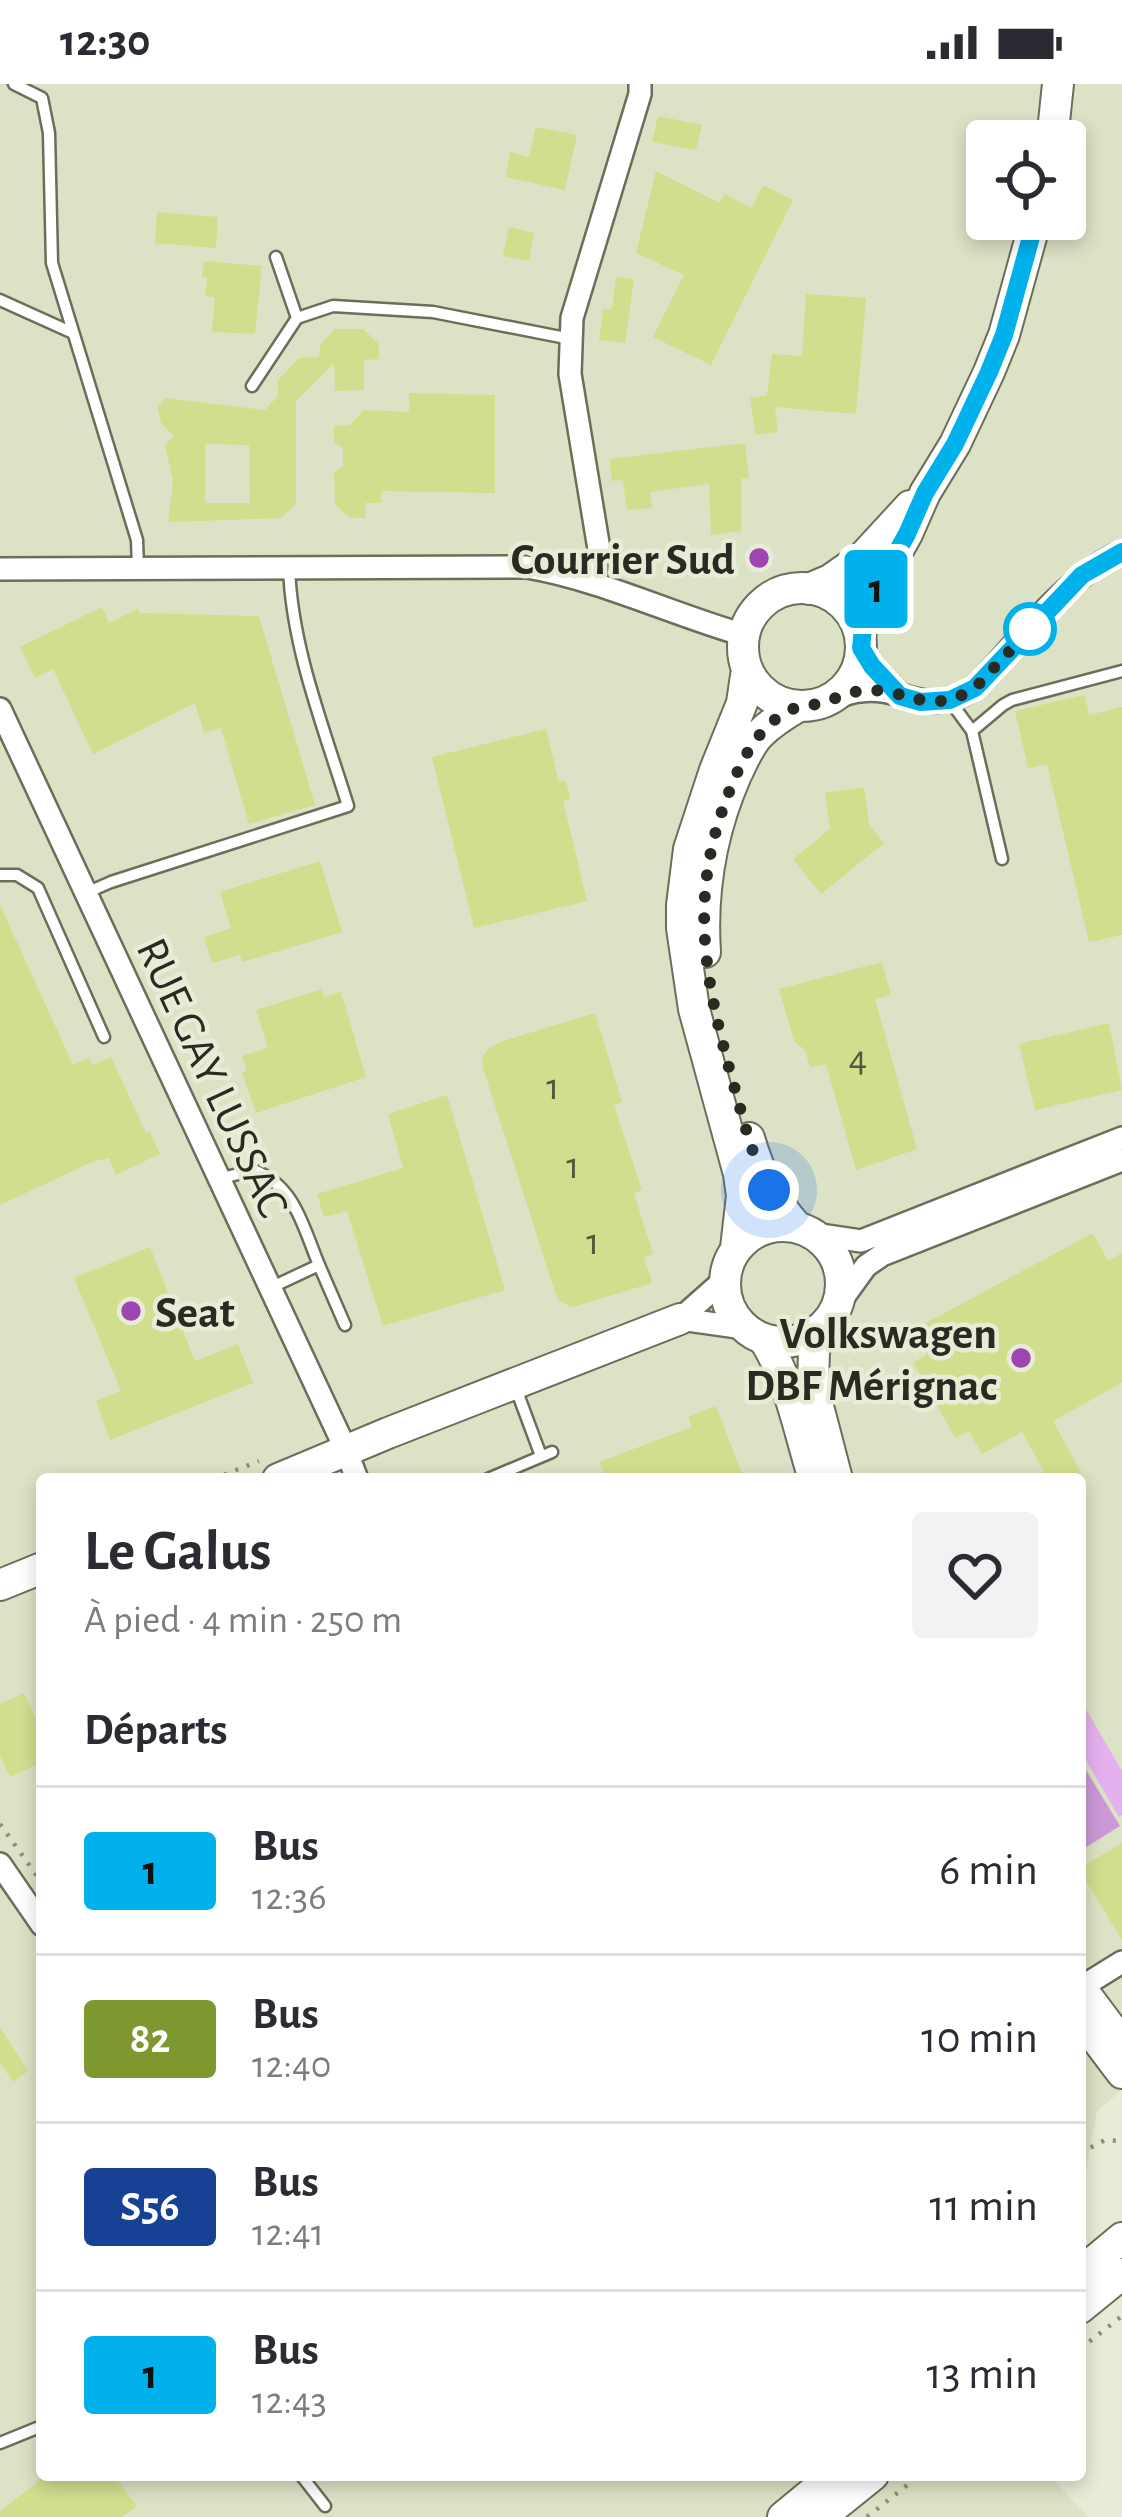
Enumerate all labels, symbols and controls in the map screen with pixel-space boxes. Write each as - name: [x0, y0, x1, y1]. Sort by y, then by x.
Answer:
- text: 12:30: [60, 19, 151, 64]
- map controls: [966, 120, 1086, 240]
- button: locate: [966, 120, 1086, 240]
- place label: Courrier Sud: [511, 538, 735, 583]
- marker: Courrier Sud: [746, 545, 772, 571]
- line badge: 1: [837, 550, 915, 628]
- text: 1: [868, 568, 884, 610]
- unlabelled marker: [1005, 604, 1055, 654]
- street label: RUE GAY LUSSAC: [128, 932, 296, 1224]
- house number: 4: [849, 1040, 867, 1079]
- house number: 1: [546, 1068, 560, 1107]
- house number: 1: [566, 1147, 580, 1186]
- your location: [739, 1160, 799, 1220]
- house number: 1: [586, 1223, 600, 1262]
- place label: Seat: [155, 1291, 235, 1336]
- marker: Seat: [118, 1298, 144, 1324]
- place label: Volkswagen DBF Mérignac: [745, 1312, 997, 1409]
- marker: Volkswagen DBF Mérignac: [1008, 1345, 1034, 1371]
- button: heart: [912, 1512, 1038, 1638]
- text: Le Galus: [84, 1523, 271, 1580]
- text: À pied · 4 min · 250 m: [84, 1601, 402, 1640]
- text: Départs: [84, 1708, 228, 1753]
- text: Bus: [252, 1824, 319, 1869]
- text: 6 min: [939, 1848, 1038, 1893]
- text: 1: [142, 1850, 158, 1892]
- text: 12:36: [252, 1878, 327, 1917]
- text: Bus: [252, 1992, 319, 2037]
- text: 10 min: [921, 2016, 1038, 2061]
- text: 82: [130, 2018, 170, 2060]
- text: 12:40: [252, 2046, 331, 2085]
- text: Bus: [252, 2160, 319, 2205]
- text: 11 min: [930, 2184, 1038, 2229]
- text: S56: [120, 2186, 180, 2228]
- text: 12:41: [252, 2214, 324, 2253]
- text: Bus: [252, 2328, 319, 2373]
- text: 13 min: [926, 2352, 1038, 2397]
- text: 1: [142, 2354, 158, 2396]
- text: 12:43: [252, 2382, 327, 2421]

